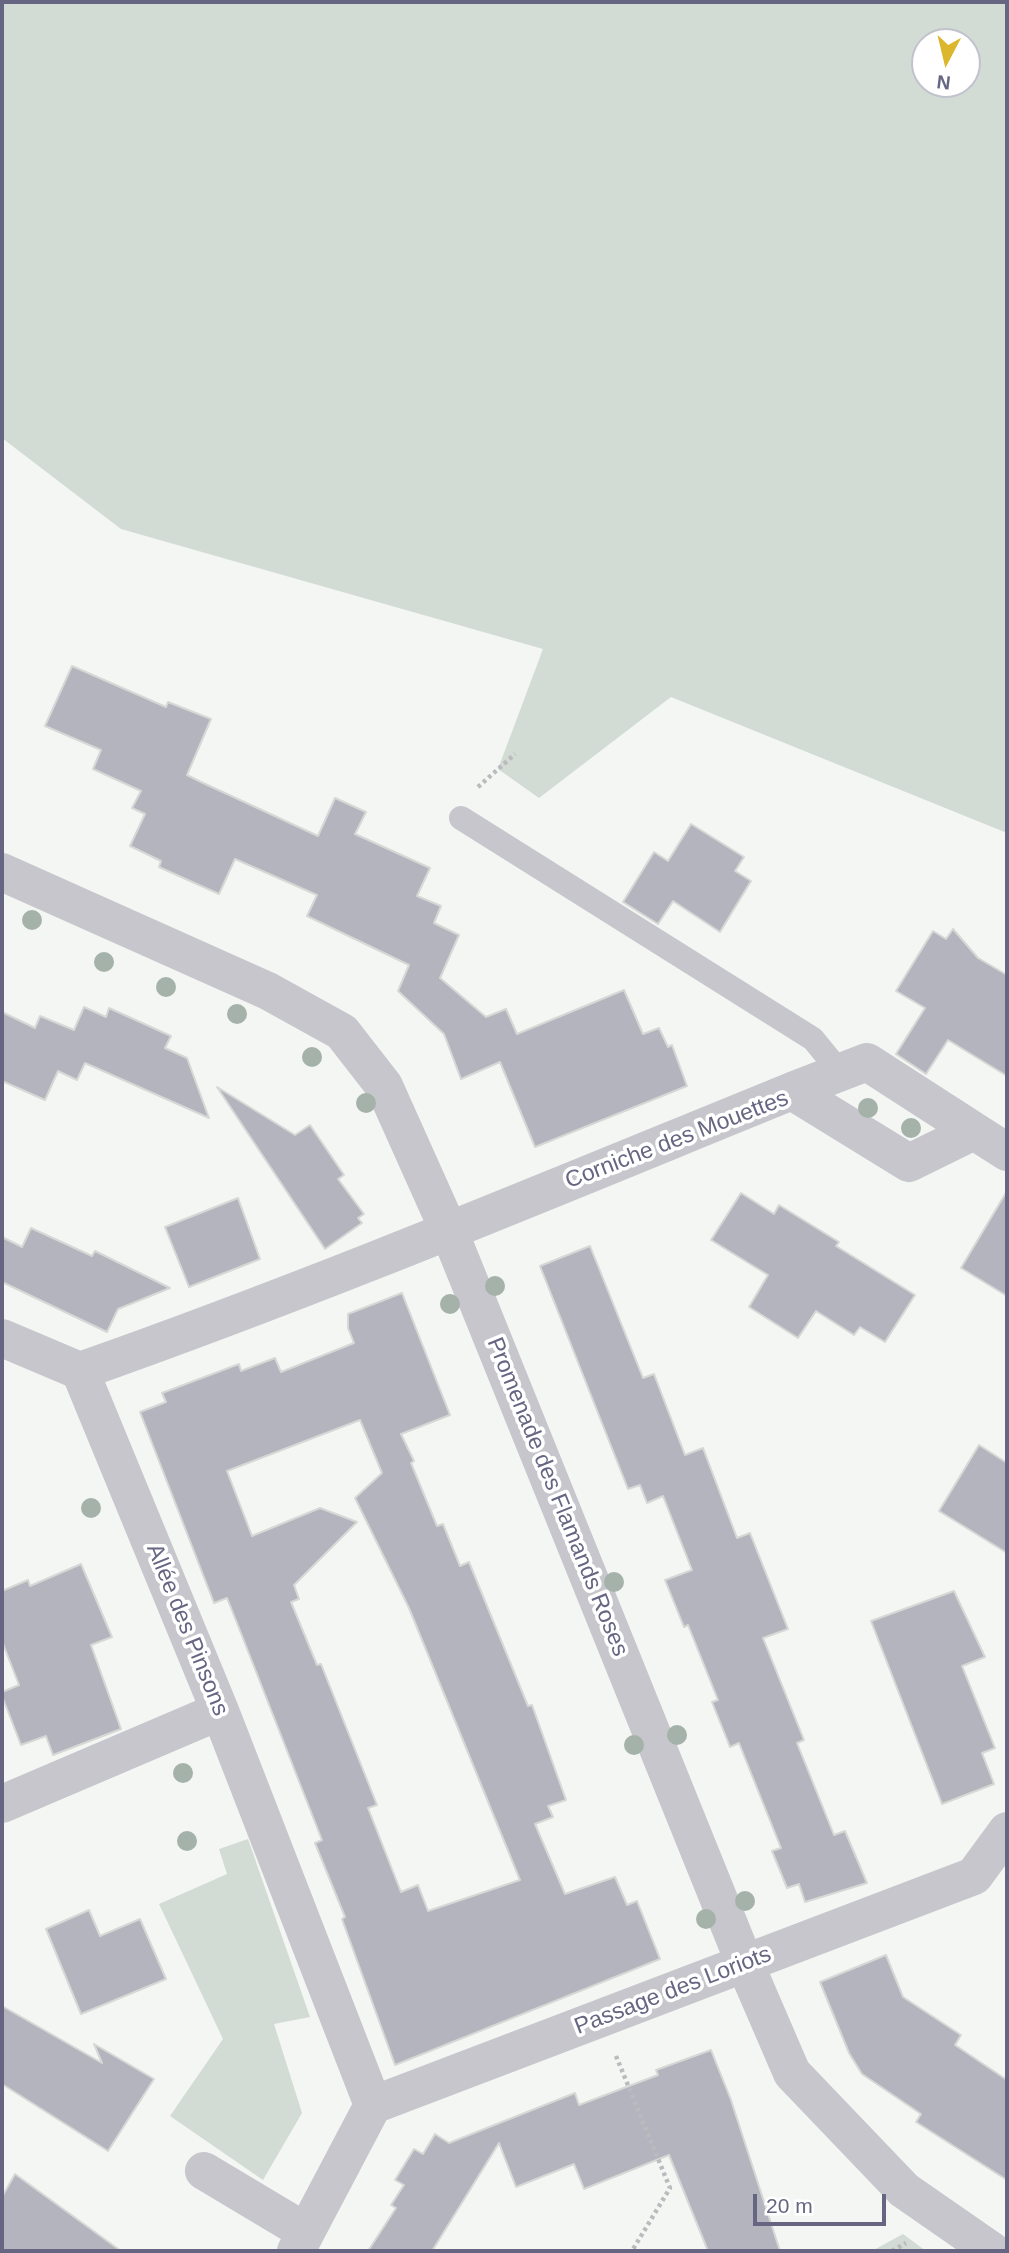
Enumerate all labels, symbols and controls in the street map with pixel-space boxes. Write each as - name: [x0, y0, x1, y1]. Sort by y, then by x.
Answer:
- north arrow: [911, 28, 981, 98]
- text: N: [936, 71, 952, 94]
- street label: Corniche des Mouettes: [562, 1085, 792, 1195]
- street label: Promenade des Flamands Roses: [480, 1334, 634, 1660]
- street label: Allée des Pinsons: [140, 1540, 234, 1720]
- street label: Passage des Loriots: [571, 1941, 775, 2041]
- scale bar: [757, 2180, 890, 2224]
- text: 20 m: [766, 2194, 813, 2217]

